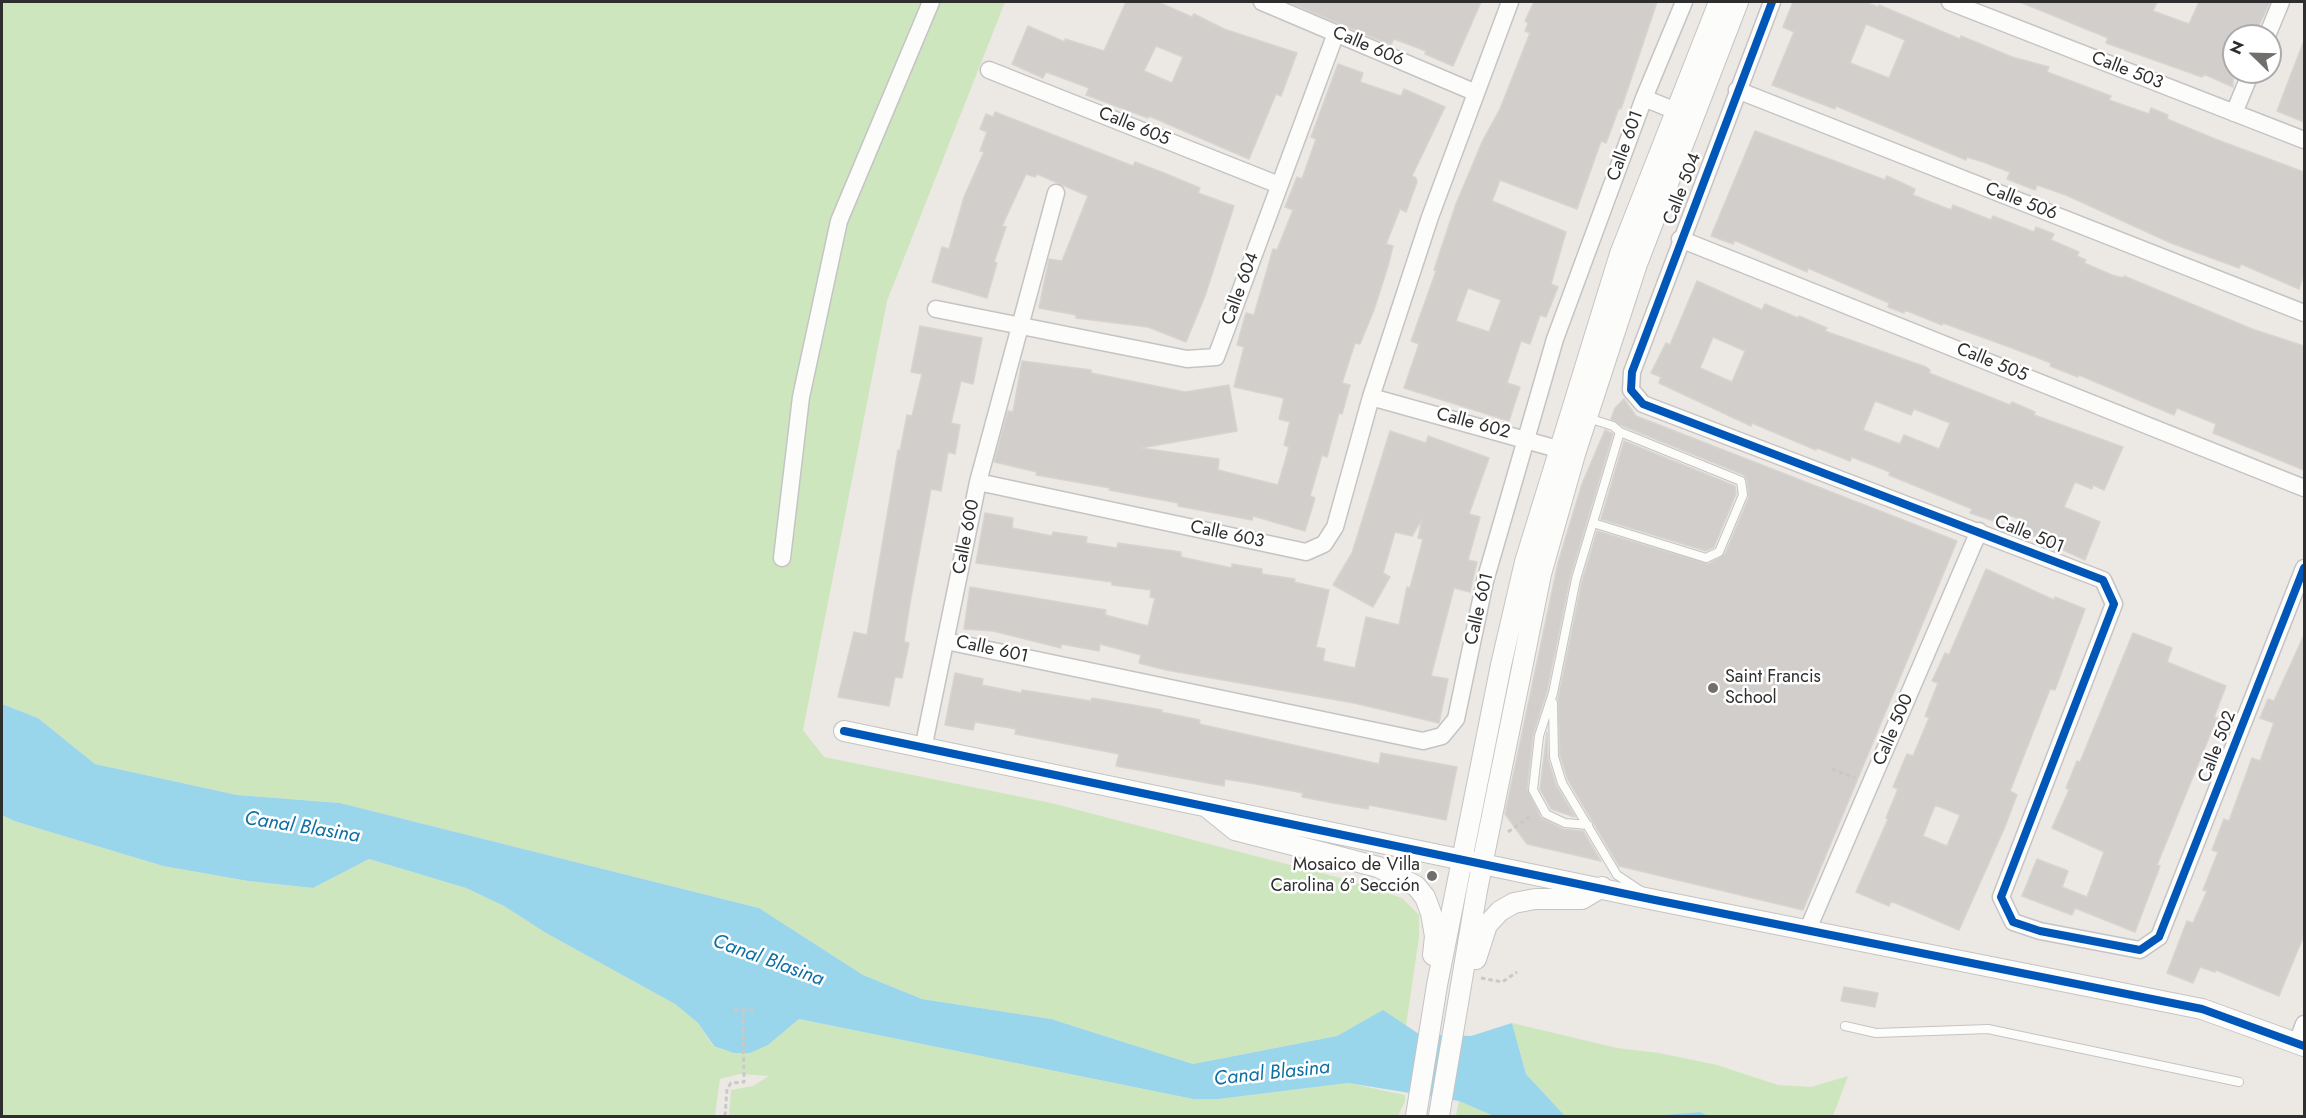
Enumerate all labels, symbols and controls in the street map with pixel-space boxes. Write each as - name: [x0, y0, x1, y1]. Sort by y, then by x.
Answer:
- street label: Calle 606: [1329, 22, 1407, 72]
- north arrow: [2222, 24, 2282, 84]
- text: N: [2224, 37, 2250, 58]
- street label: Calle 503: [2088, 48, 2166, 94]
- street label: Calle 605: [1095, 103, 1173, 151]
- street label: Calle 601: [1603, 108, 1649, 184]
- street label: Calle 504: [1659, 150, 1707, 228]
- street label: Calle 506: [1982, 178, 2060, 226]
- street label: Calle 604: [1218, 250, 1264, 328]
- street label: Calle 505: [1953, 339, 2031, 387]
- street label: Calle 602: [1434, 404, 1512, 444]
- street label: Calle 600: [949, 498, 985, 576]
- street label: Calle 501: [1991, 511, 2067, 559]
- street label: Calle 603: [1188, 517, 1266, 553]
- street label: Calle 601: [1461, 571, 1499, 647]
- street label: Calle 601: [954, 632, 1030, 668]
- place label: Saint Francis School: [1725, 667, 1821, 710]
- marker: Saint Francis School: [1706, 681, 1720, 695]
- street label: Calle 500: [1869, 691, 1919, 769]
- street label: Calle 502: [2194, 708, 2242, 786]
- water label: Canal Blasina: [243, 807, 361, 849]
- place label: Mosaico de Villa Carolina 6ª Sección: [1271, 855, 1420, 898]
- marker: Mosaico de Villa Carolina 6ª Sección: [1425, 869, 1439, 883]
- water label: Canal Blasina: [709, 930, 827, 992]
- water label: Canal Blasina: [1213, 1056, 1331, 1092]

